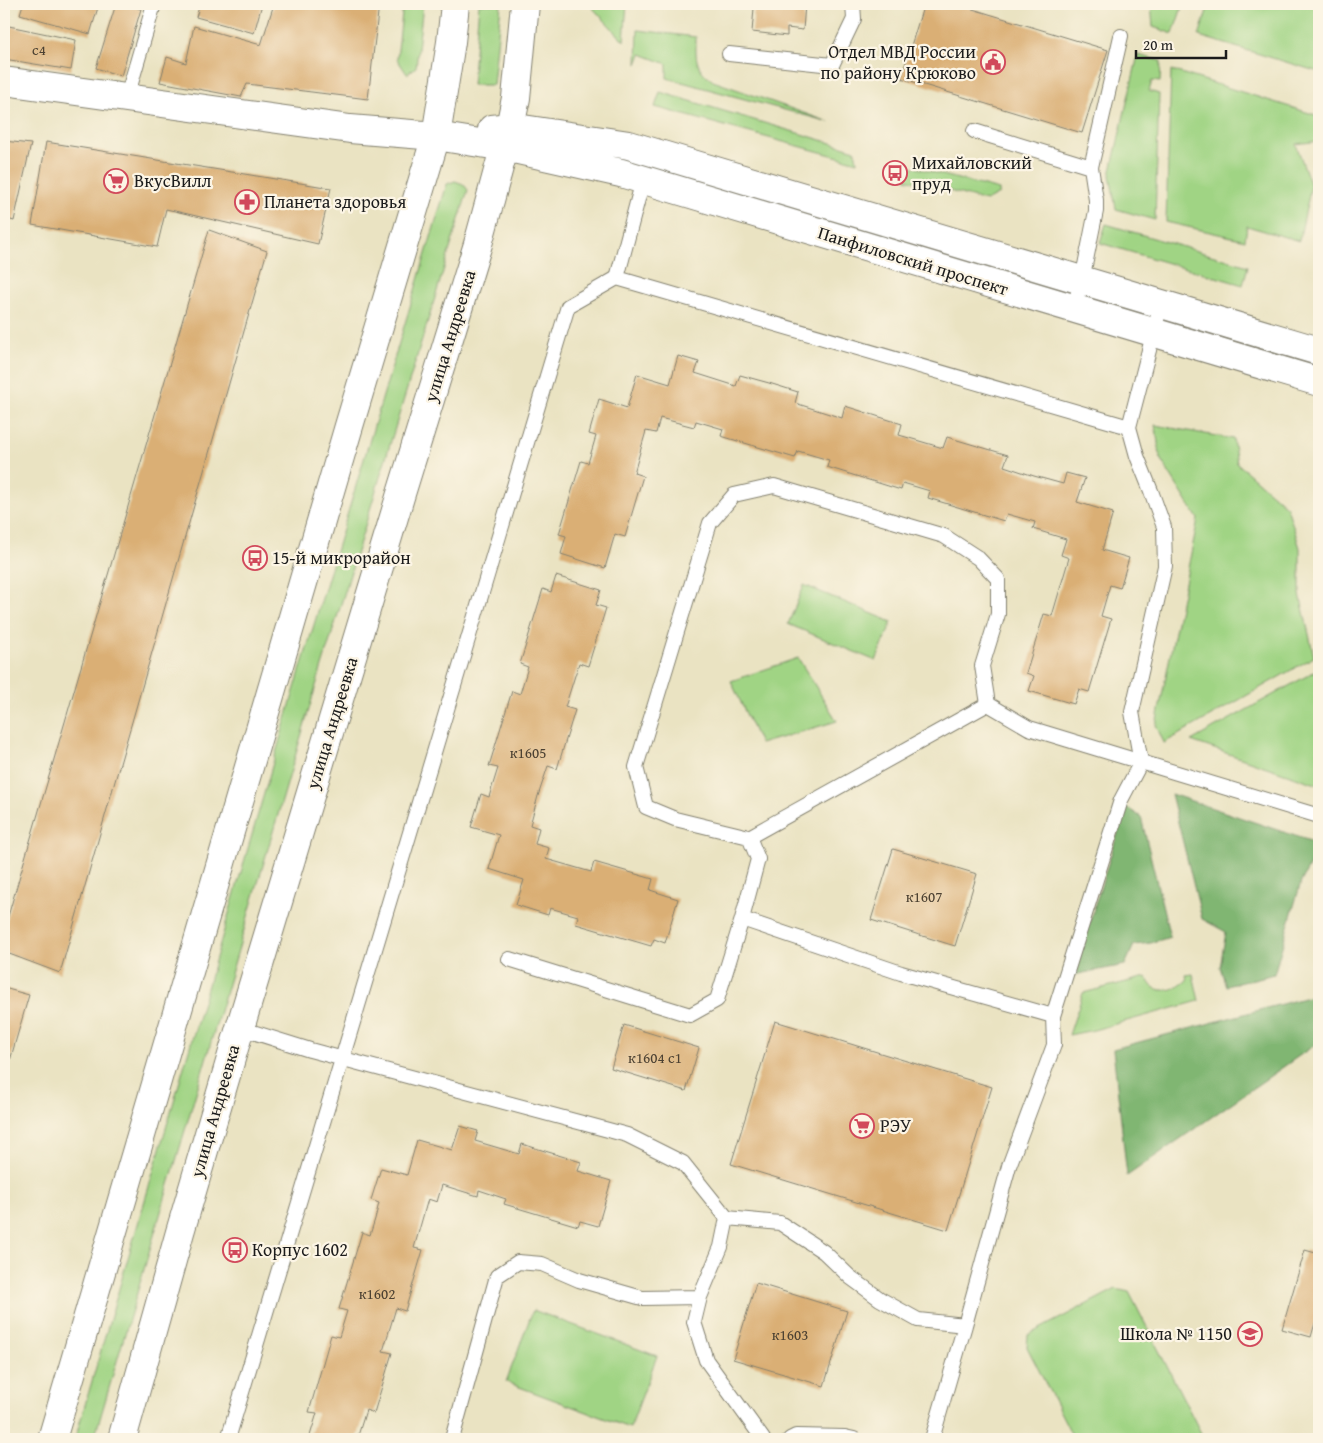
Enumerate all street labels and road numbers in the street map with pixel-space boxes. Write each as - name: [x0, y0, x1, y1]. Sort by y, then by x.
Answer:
- street label: Панфиловский проспект: [815, 219, 1012, 302]
- street label: улица Андреевка: [416, 266, 483, 406]
- street label: улица Андреевка: [298, 653, 365, 793]
- street label: улица Андреевка: [182, 1041, 247, 1181]

